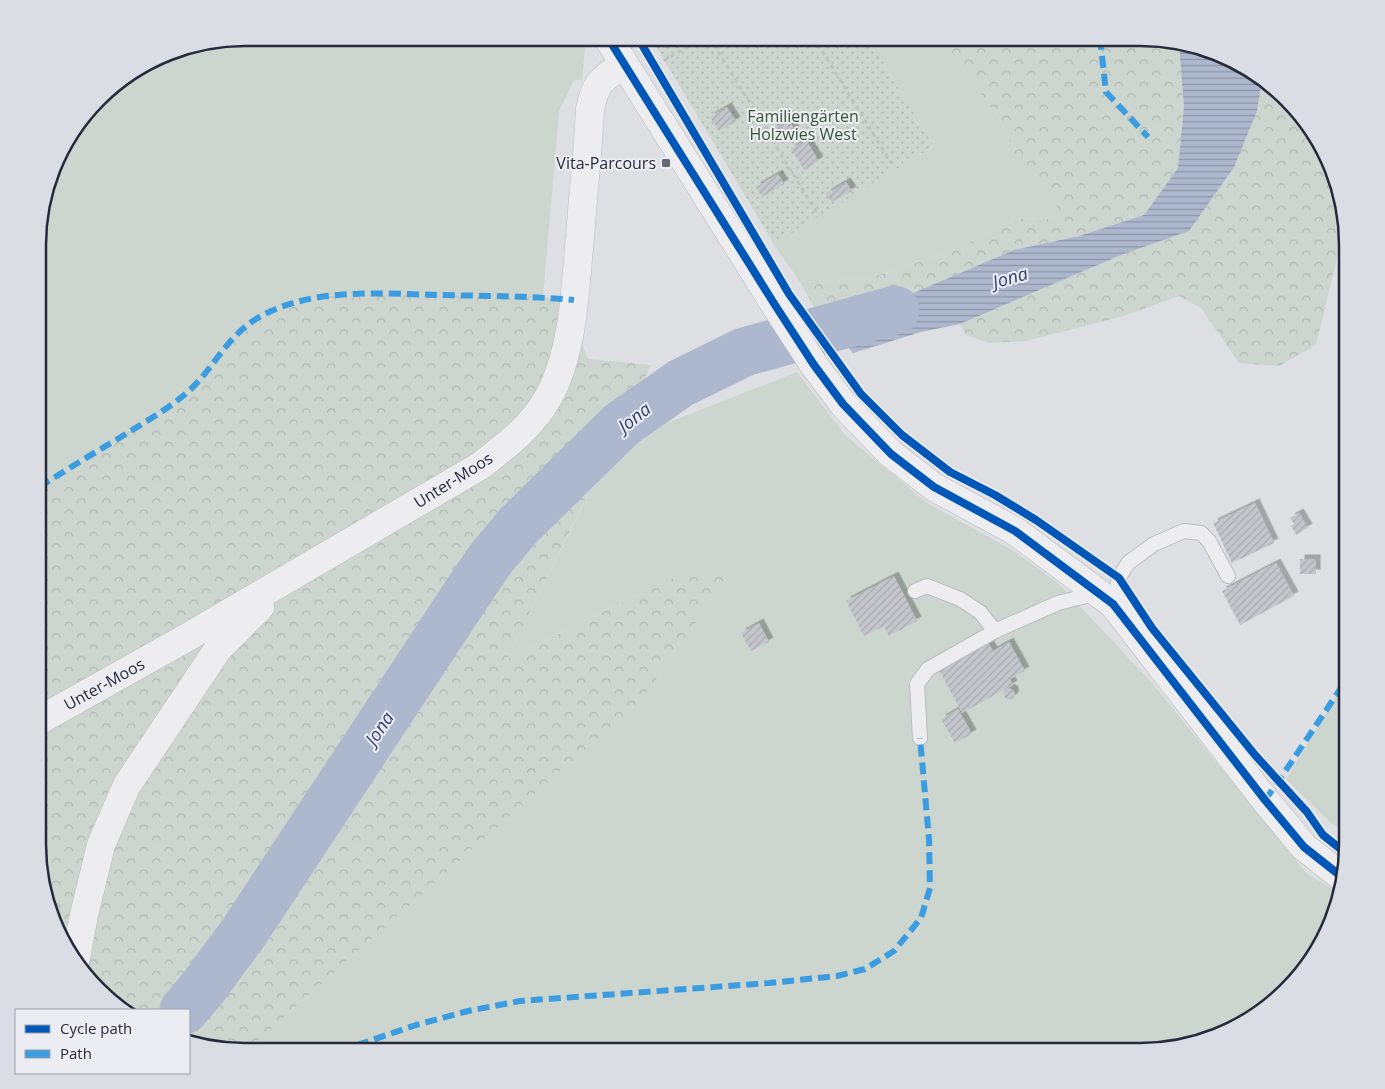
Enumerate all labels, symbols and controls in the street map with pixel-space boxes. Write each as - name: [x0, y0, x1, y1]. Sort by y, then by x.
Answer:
- park label: Familiengärten Holzwies West: [747, 105, 859, 145]
- place label: Vita-Parcours: [556, 152, 656, 174]
- marker: Vita-Parcours: [660, 157, 672, 169]
- water label: Jona: [987, 261, 1030, 294]
- water label: Jona: [610, 397, 655, 439]
- street label: Unter-Moos: [409, 447, 497, 513]
- street label: Unter-Moos: [60, 653, 148, 715]
- water label: Jona: [357, 707, 399, 752]
- legend: [15, 1009, 190, 1074]
- text: Cycle path: [60, 1018, 132, 1038]
- text: Path: [60, 1043, 92, 1063]

